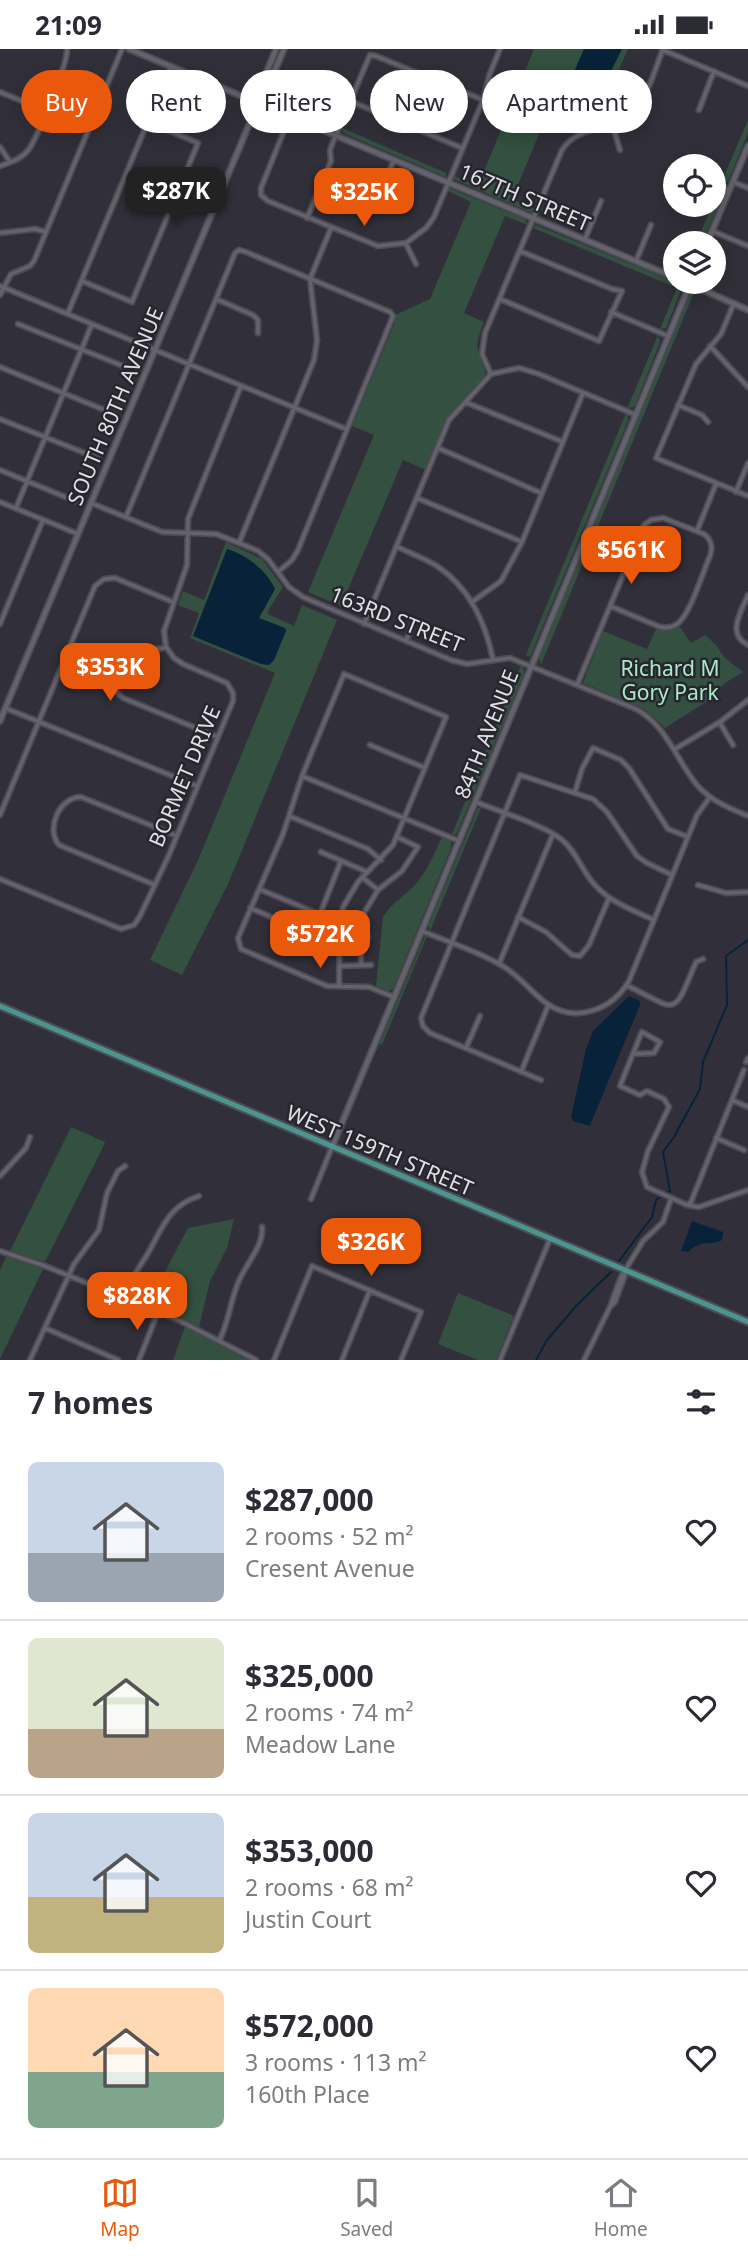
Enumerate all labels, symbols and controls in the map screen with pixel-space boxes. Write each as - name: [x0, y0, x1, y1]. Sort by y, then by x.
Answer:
- text: 21:09: [35, 7, 102, 43]
- chip: Buy: [21, 70, 112, 133]
- chip: Rent: [126, 70, 226, 133]
- chip: Filters: [240, 70, 356, 133]
- chip: New: [370, 70, 468, 133]
- chip: Apartment: [482, 70, 652, 133]
- map controls: [663, 154, 726, 294]
- button: locate: [663, 154, 726, 217]
- street label: 167TH STREET: [455, 157, 595, 237]
- pin: $287K: [127, 167, 225, 227]
- pin: $325K: [315, 169, 413, 228]
- text: $287K: [142, 174, 210, 206]
- text: $325K: [330, 175, 398, 207]
- button: layers: [663, 231, 726, 294]
- street label: SOUTH 80TH AVENUE: [61, 303, 169, 509]
- pin: $561K: [582, 526, 680, 586]
- text: $561K: [597, 533, 665, 565]
- street label: 163RD STREET: [326, 580, 468, 659]
- pin: $353K: [61, 643, 159, 703]
- text: $353K: [76, 650, 144, 682]
- park label: Richard M Gory Park: [621, 654, 720, 706]
- street label: 84TH AVENUE: [447, 665, 525, 803]
- street label: BORMET DRIVE: [142, 701, 226, 851]
- pin: $572K: [271, 911, 369, 970]
- text: $572K: [286, 917, 354, 949]
- street label: WEST 159TH STREET: [283, 1098, 478, 1202]
- pin: $326K: [322, 1219, 420, 1278]
- text: $326K: [337, 1225, 405, 1257]
- pin: $828K: [88, 1273, 186, 1332]
- text: $828K: [103, 1279, 171, 1311]
- text: 7 homes: [28, 1382, 153, 1423]
- icon: filters: [682, 1383, 720, 1421]
- text: $287,000: [245, 1479, 374, 1520]
- icon: home: [84, 1490, 168, 1574]
- icon: heart: [682, 1513, 720, 1551]
- text: 2 rooms · 52 m²: [245, 1520, 414, 1552]
- text: Cresent Avenue: [245, 1552, 415, 1584]
- text: $325,000: [245, 1655, 374, 1696]
- icon: home: [84, 1666, 168, 1750]
- icon: heart: [682, 1689, 720, 1727]
- text: 2 rooms · 74 m²: [245, 1696, 414, 1728]
- text: Meadow Lane: [245, 1728, 396, 1760]
- text: $353,000: [245, 1830, 374, 1871]
- icon: home: [84, 1841, 168, 1925]
- icon: heart: [682, 1864, 720, 1902]
- text: 2 rooms · 68 m²: [245, 1871, 414, 1903]
- text: Justin Court: [245, 1903, 371, 1935]
- text: $572,000: [245, 2005, 374, 2046]
- icon: home: [84, 2016, 168, 2100]
- icon: heart: [682, 2039, 720, 2077]
- text: 3 rooms · 113 m²: [245, 2046, 427, 2078]
- text: 160th Place: [245, 2078, 370, 2110]
- tab: Map: [100, 2174, 140, 2242]
- tab: Saved: [340, 2174, 393, 2242]
- tab: Home: [594, 2174, 648, 2242]

